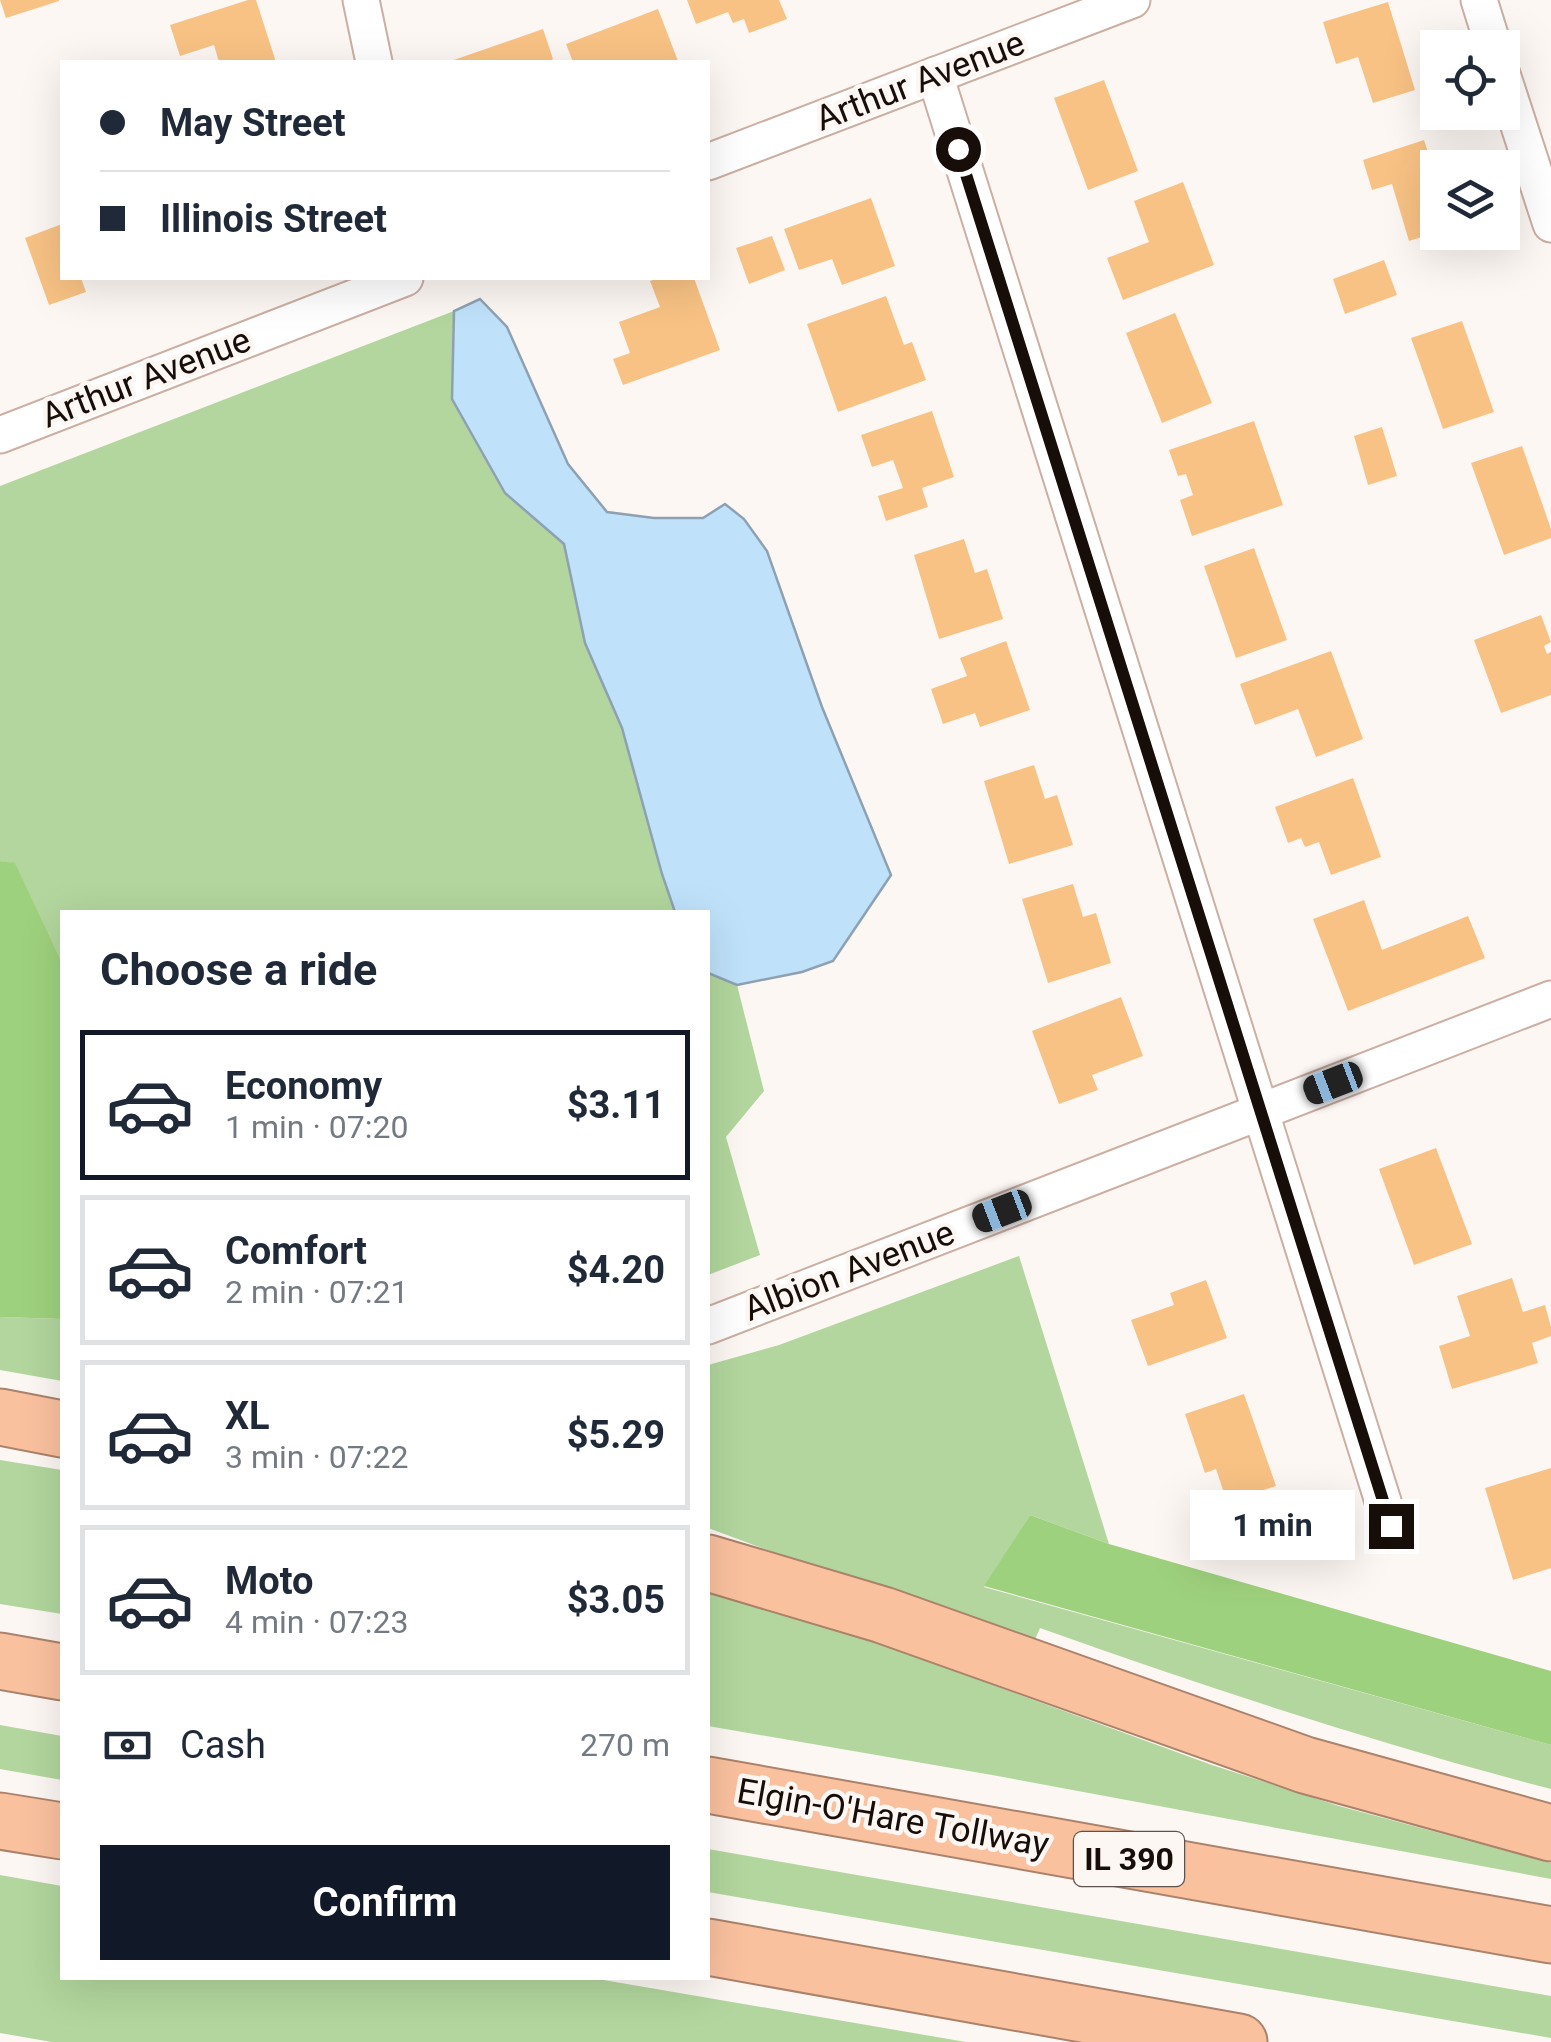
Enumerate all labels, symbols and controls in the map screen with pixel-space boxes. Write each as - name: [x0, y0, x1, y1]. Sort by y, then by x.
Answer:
- street label: Arthur Avenue: [810, 22, 1030, 140]
- map controls: [1420, 30, 1520, 250]
- button: locate: [1420, 30, 1520, 130]
- text: May Street: [160, 101, 346, 145]
- route start: [936, 127, 981, 172]
- button: layers: [1420, 150, 1520, 250]
- text: Illinois Street: [160, 197, 387, 241]
- street label: Arthur Avenue: [36, 319, 256, 437]
- text: Choose a ride: [100, 943, 377, 996]
- car: [1300, 1058, 1366, 1108]
- icon: car: [105, 1060, 195, 1150]
- text: Economy: [225, 1064, 382, 1108]
- text: $3.11: [567, 1083, 665, 1127]
- text: 1 min · 07:20: [225, 1108, 408, 1146]
- car: [969, 1186, 1035, 1236]
- street label: Albion Avenue: [738, 1212, 960, 1330]
- icon: car: [105, 1225, 195, 1315]
- text: Comfort: [225, 1229, 367, 1273]
- text: $4.20: [567, 1248, 665, 1292]
- text: 2 min · 07:21: [225, 1273, 408, 1311]
- icon: car: [105, 1390, 195, 1480]
- text: XL: [225, 1394, 270, 1438]
- text: $5.29: [567, 1413, 665, 1457]
- text: 3 min · 07:22: [225, 1438, 408, 1476]
- callout: 1 min: [1191, 1491, 1356, 1561]
- route end: [1369, 1504, 1414, 1549]
- text: 1 min: [1232, 1506, 1313, 1544]
- icon: car: [105, 1555, 195, 1645]
- text: Moto: [225, 1559, 314, 1603]
- text: $3.05: [567, 1578, 665, 1622]
- text: 4 min · 07:23: [225, 1603, 408, 1641]
- icon: cash: [100, 1718, 155, 1773]
- text: Cash: [180, 1723, 266, 1767]
- text: 270 m: [580, 1726, 670, 1764]
- street label: Elgin-O'Hare Tollway: [734, 1770, 1052, 1866]
- road number: IL 390: [1074, 1832, 1184, 1886]
- button: Confirm: [100, 1845, 670, 1960]

